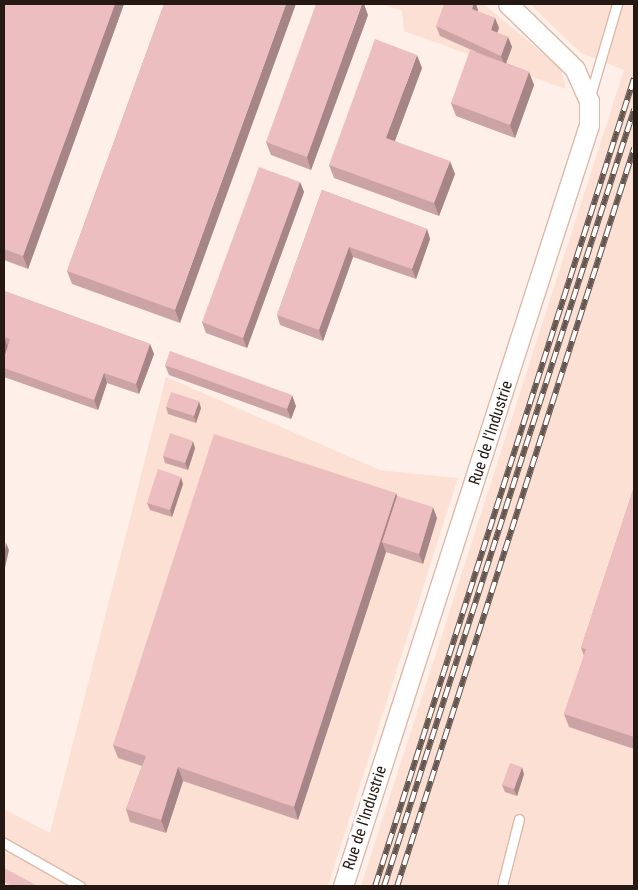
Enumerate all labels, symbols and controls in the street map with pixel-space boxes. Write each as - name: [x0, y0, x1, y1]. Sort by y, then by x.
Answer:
- street label: Rue de l'Industrie: [465, 378, 517, 488]
- street label: Rue de l'Industrie: [339, 763, 391, 873]

